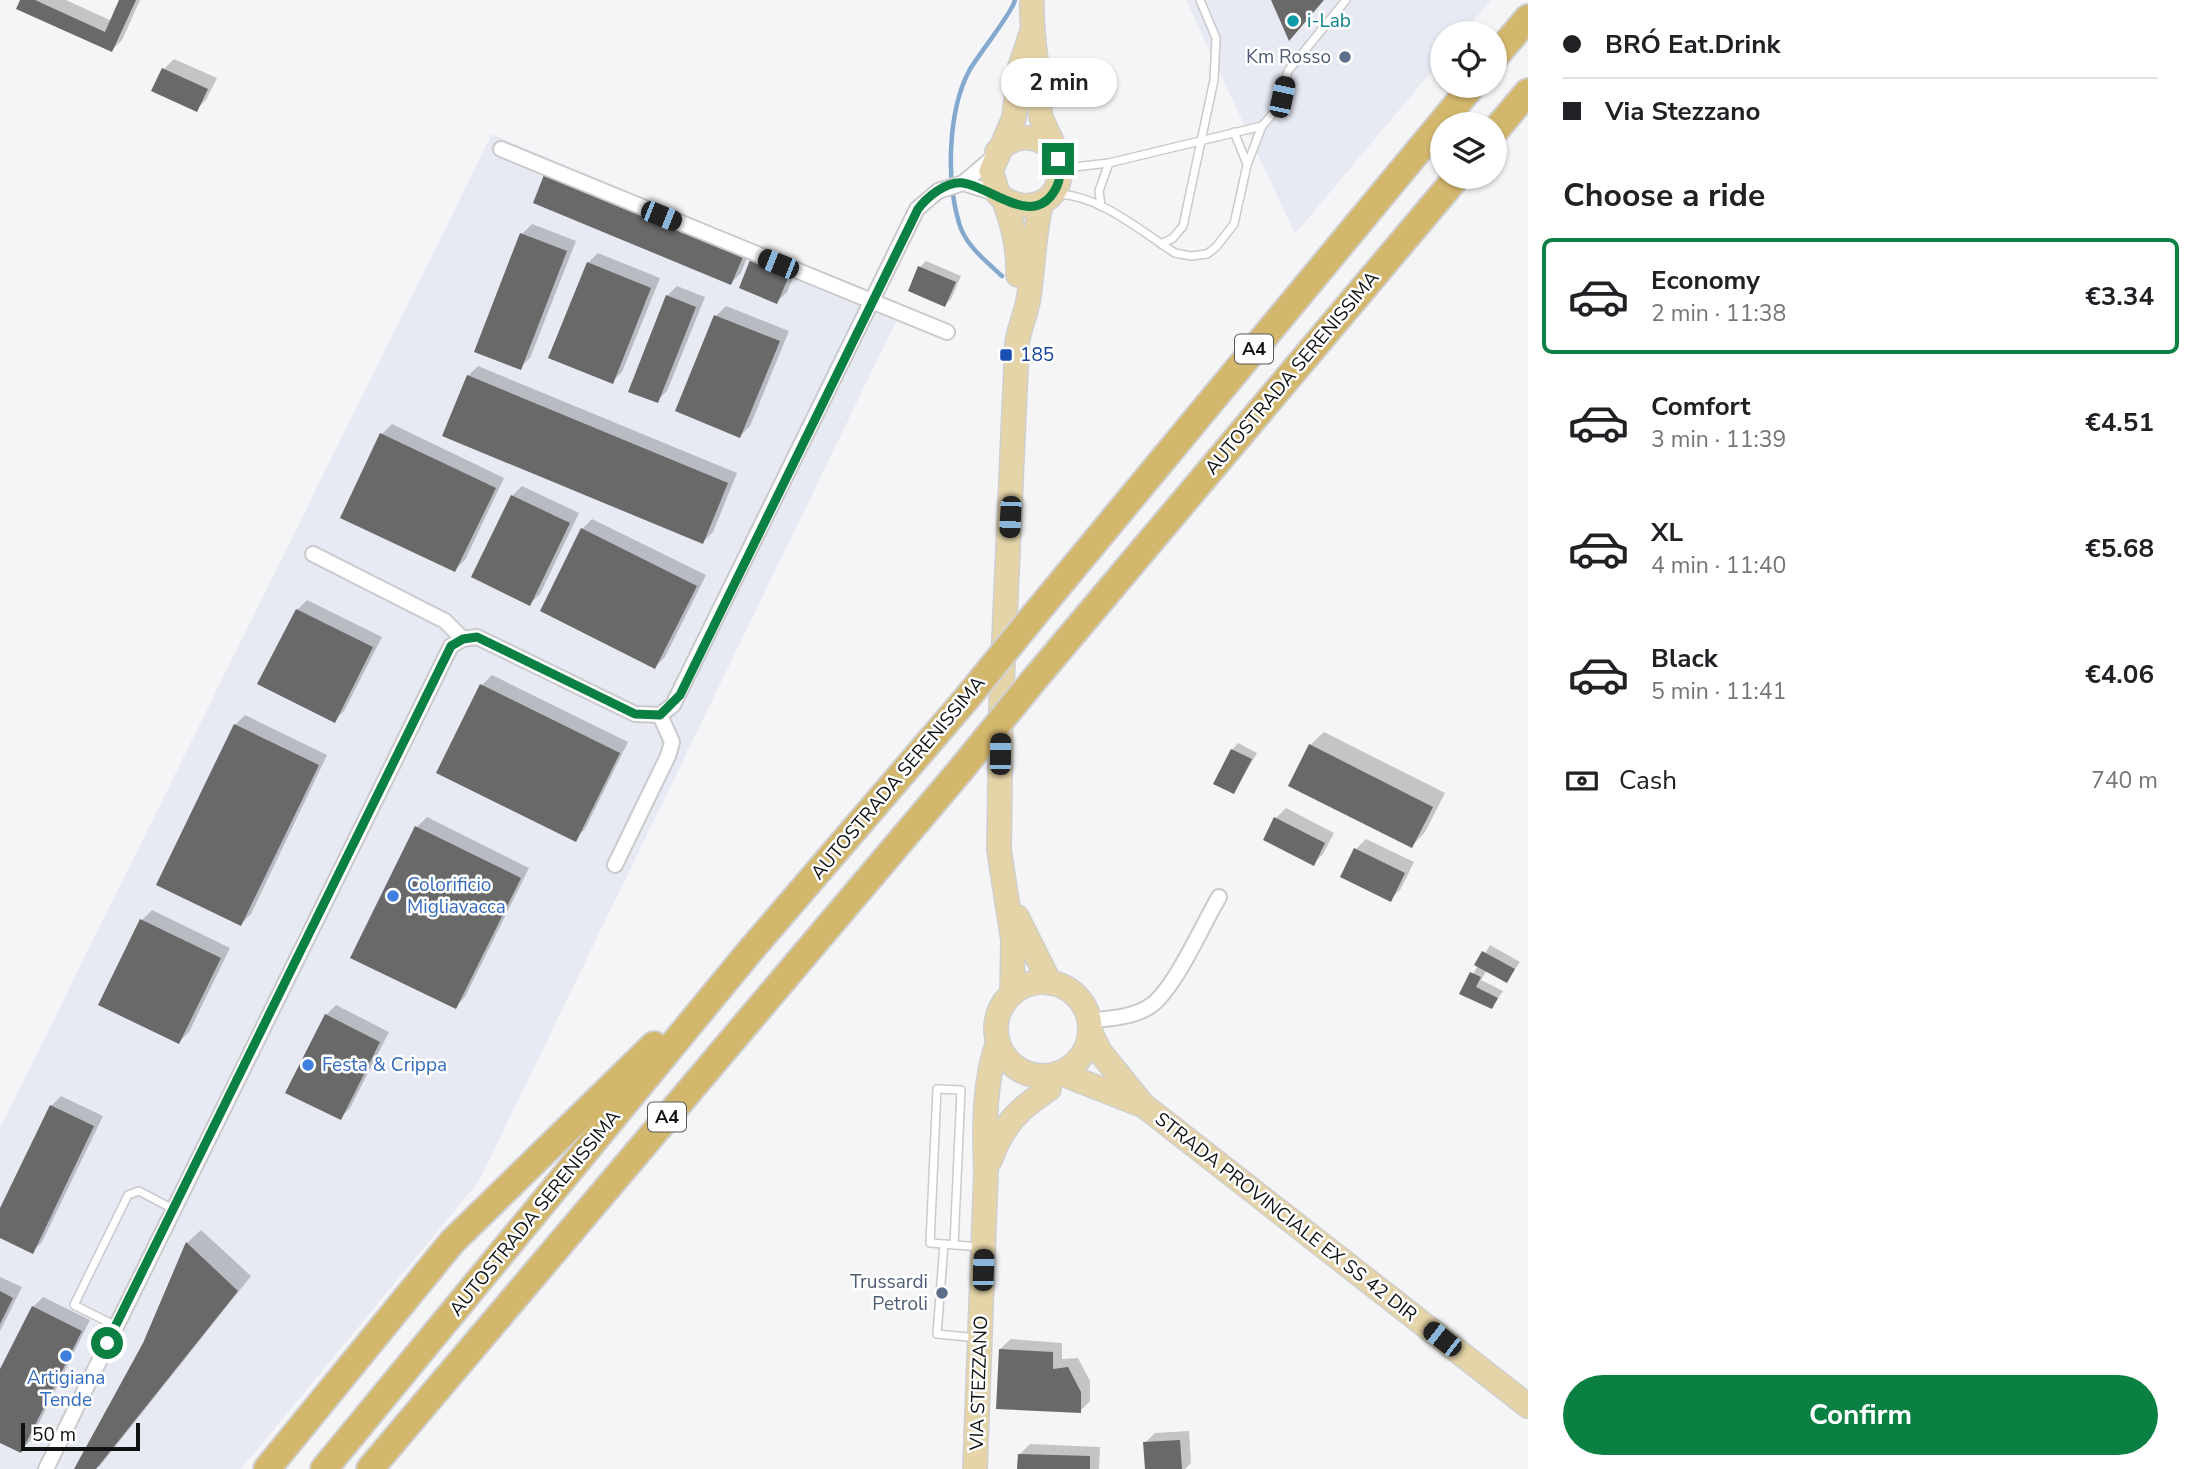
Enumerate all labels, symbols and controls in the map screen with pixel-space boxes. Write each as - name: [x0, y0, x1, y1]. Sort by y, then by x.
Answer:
- place label: i-Lab: [1307, 8, 1351, 34]
- marker: i-Lab: [1285, 13, 1301, 29]
- map controls: [1430, 21, 1507, 189]
- button: locate: [1430, 21, 1507, 98]
- text: BRÓ Eat.Drink: [1605, 27, 1780, 62]
- place label: Km Rosso: [1246, 44, 1331, 70]
- marker: Km Rosso: [1337, 49, 1353, 65]
- callout: 2 min: [1000, 58, 1116, 106]
- text: 2 min: [1029, 67, 1089, 98]
- car: [1268, 74, 1297, 120]
- text: Via Stezzano: [1605, 94, 1760, 129]
- button: layers: [1430, 112, 1507, 189]
- route end: [1042, 143, 1074, 175]
- text: Choose a ride: [1563, 174, 1765, 217]
- car: [638, 198, 685, 234]
- car: [755, 246, 802, 282]
- text: Economy: [1651, 263, 1760, 298]
- icon: car: [1567, 265, 1630, 328]
- street label: AUTOSTRADA SERENISSIMA: [1199, 266, 1385, 480]
- text: €3.34: [2085, 279, 2154, 314]
- text: 2 min · 11:38: [1651, 298, 1786, 329]
- road number: A4: [1235, 334, 1273, 363]
- place label: 185: [1020, 342, 1054, 368]
- marker: 185: [998, 347, 1014, 363]
- text: Comfort: [1651, 389, 1751, 424]
- icon: car: [1567, 391, 1630, 454]
- text: €4.51: [2085, 405, 2154, 440]
- text: 3 min · 11:39: [1651, 424, 1786, 455]
- car: [999, 495, 1022, 539]
- text: XL: [1651, 515, 1683, 550]
- icon: car: [1567, 517, 1630, 580]
- text: €5.68: [2085, 531, 2154, 566]
- text: 4 min · 11:40: [1651, 550, 1786, 581]
- text: Black: [1651, 641, 1718, 676]
- icon: car: [1567, 643, 1630, 706]
- text: €4.06: [2085, 657, 2154, 692]
- street label: AUTOSTRADA SERENISSIMA: [805, 671, 991, 885]
- text: 5 min · 11:41: [1651, 676, 1786, 707]
- car: [990, 733, 1011, 775]
- icon: cash: [1563, 762, 1601, 800]
- text: Cash: [1619, 763, 1677, 798]
- text: 740 m: [2091, 765, 2158, 796]
- place label: Colorificio Migliavacca: [407, 872, 506, 920]
- marker: Colorificio Migliavacca: [385, 888, 401, 904]
- place label: Festa & Crippa: [322, 1052, 447, 1078]
- marker: Festa & Crippa: [300, 1057, 316, 1073]
- road number: A4: [648, 1102, 686, 1132]
- street label: AUTOSTRADA SERENISSIMA: [444, 1104, 626, 1322]
- street label: STRADA PROVINCIALE EX SS 42 DIR: [1149, 1106, 1423, 1328]
- car: [972, 1249, 995, 1291]
- place label: Trussardi Petroli: [850, 1269, 928, 1317]
- marker: Trussardi Petroli: [934, 1285, 950, 1301]
- street label: VIA STEZZANO: [964, 1315, 994, 1452]
- car: [1419, 1318, 1466, 1360]
- route start: [91, 1327, 123, 1359]
- marker: Artigiana Tende: [58, 1348, 74, 1364]
- place label: Artigiana Tende: [27, 1365, 105, 1413]
- button: Confirm: [1563, 1375, 2158, 1455]
- scale bar: [21, 1420, 140, 1452]
- text: 50 m: [32, 1422, 76, 1448]

